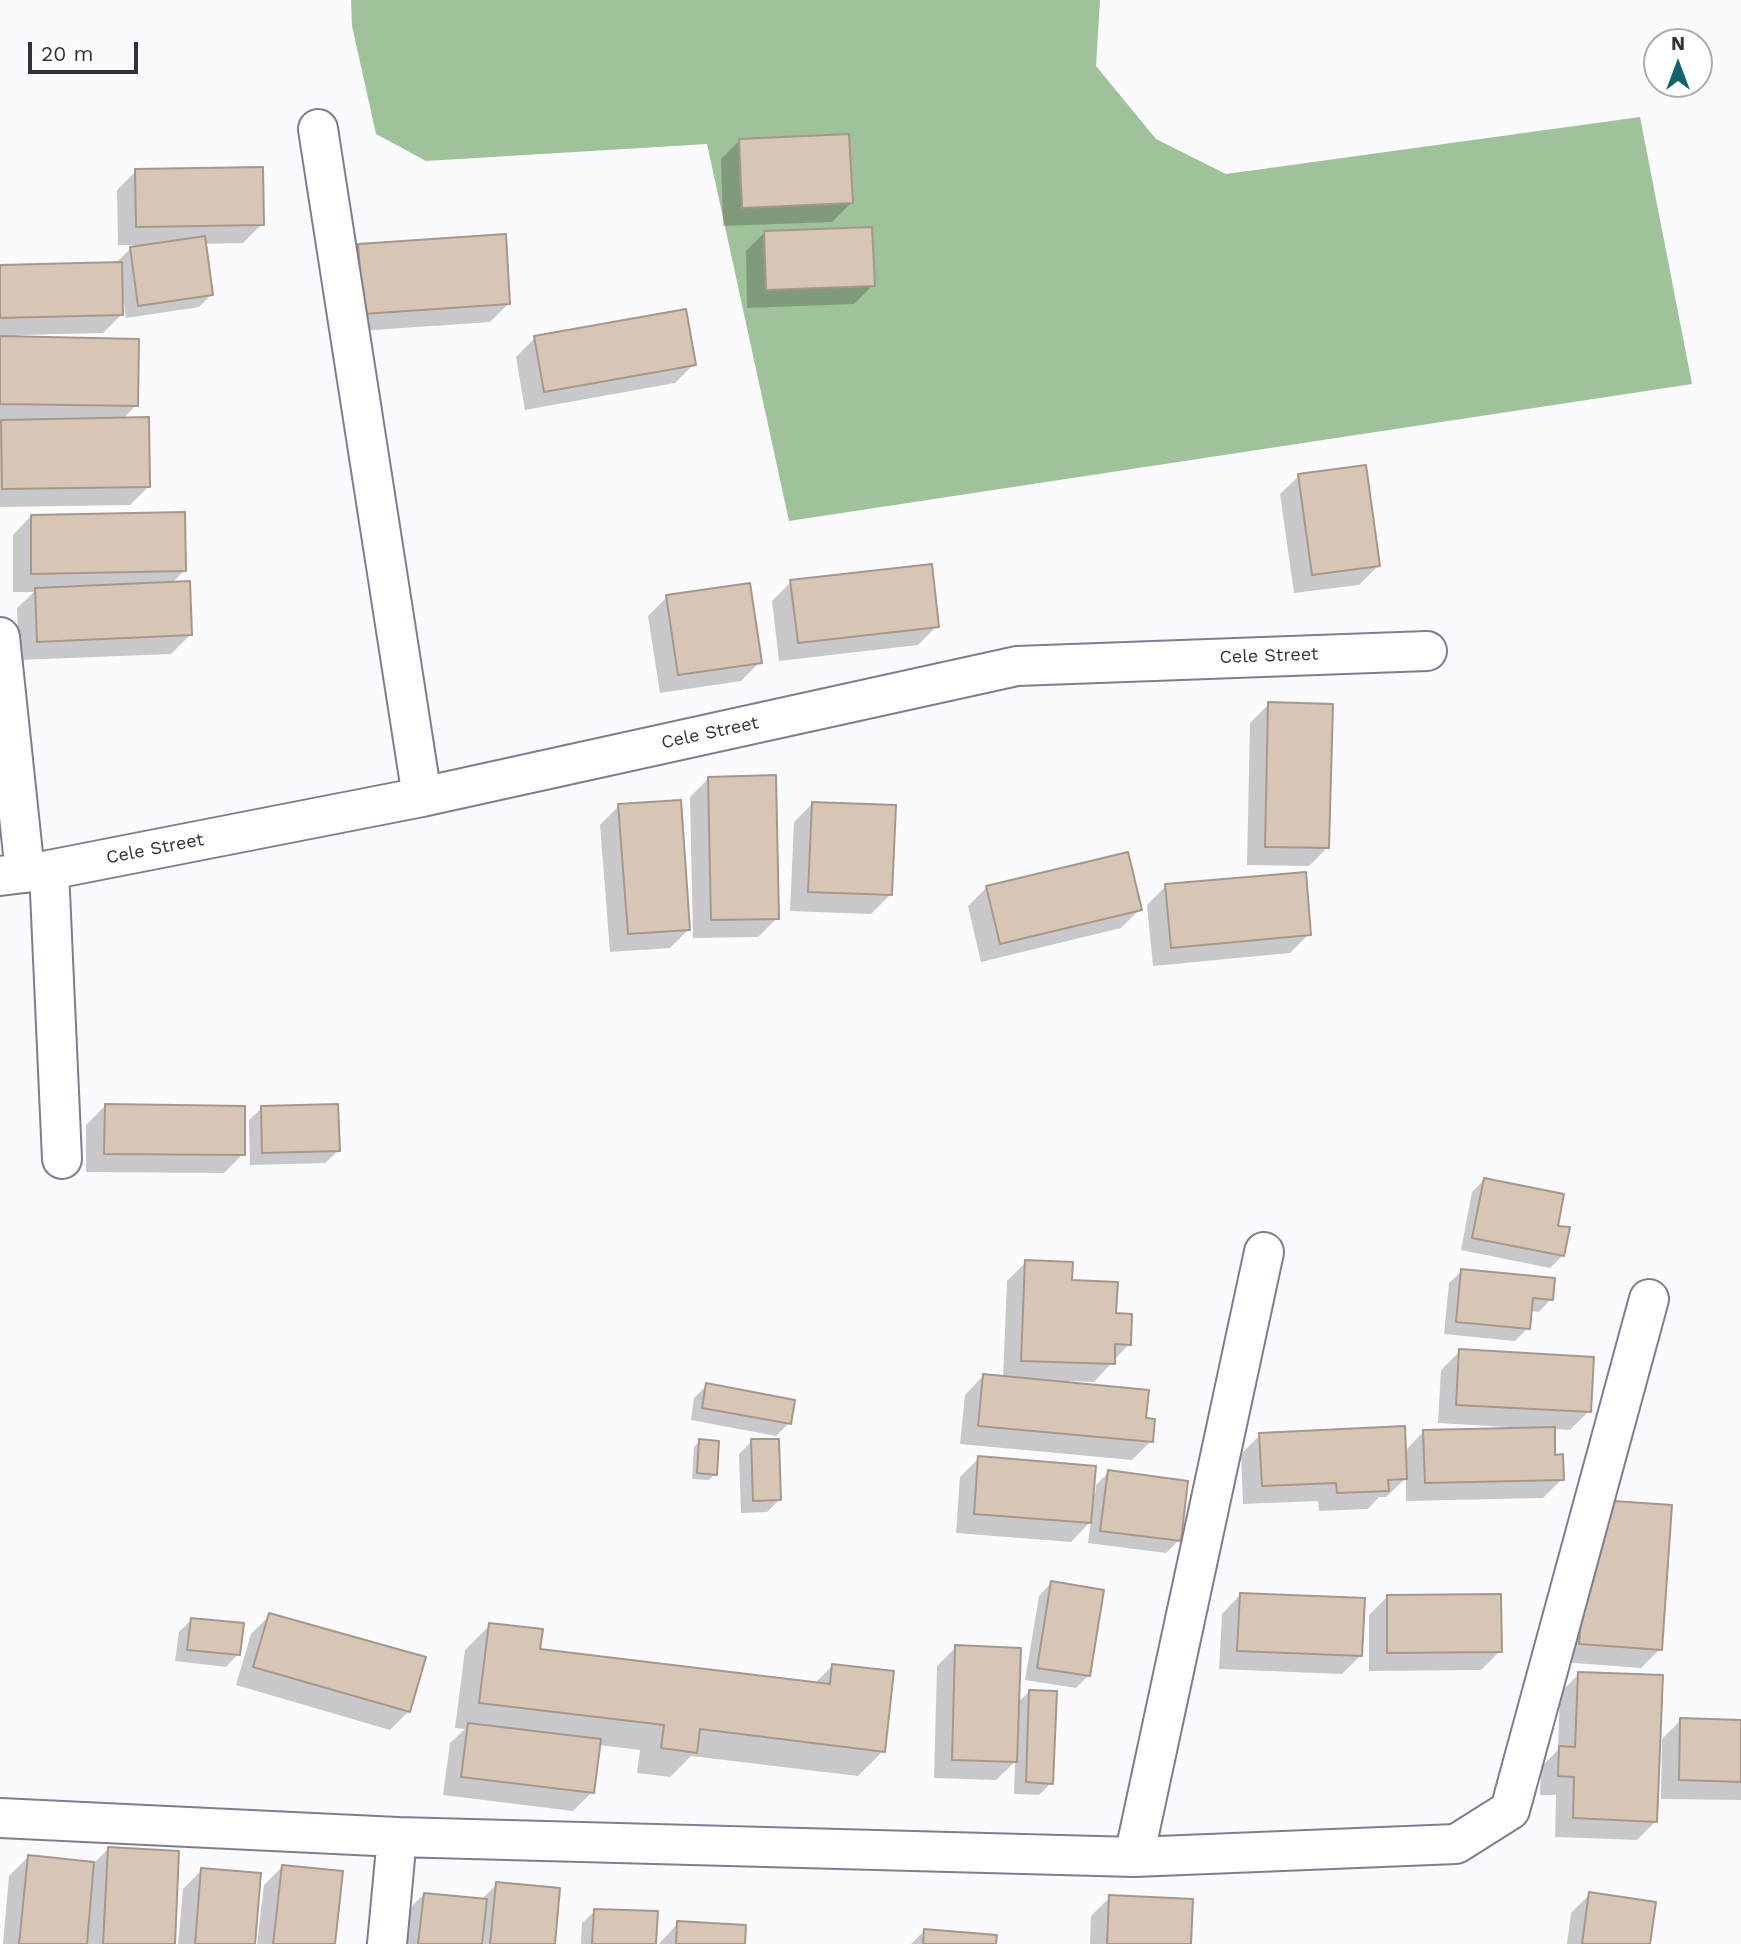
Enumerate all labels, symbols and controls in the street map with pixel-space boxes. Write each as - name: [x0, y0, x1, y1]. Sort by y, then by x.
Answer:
- scale bar: [32, 28, 142, 72]
- north arrow: [1643, 28, 1713, 98]
- text: N: [1671, 32, 1685, 55]
- text: 20 m: [41, 41, 93, 66]
- street label: Cele Street: [1219, 643, 1319, 669]
- street label: Cele Street: [659, 712, 761, 754]
- street label: Cele Street: [104, 829, 206, 869]

